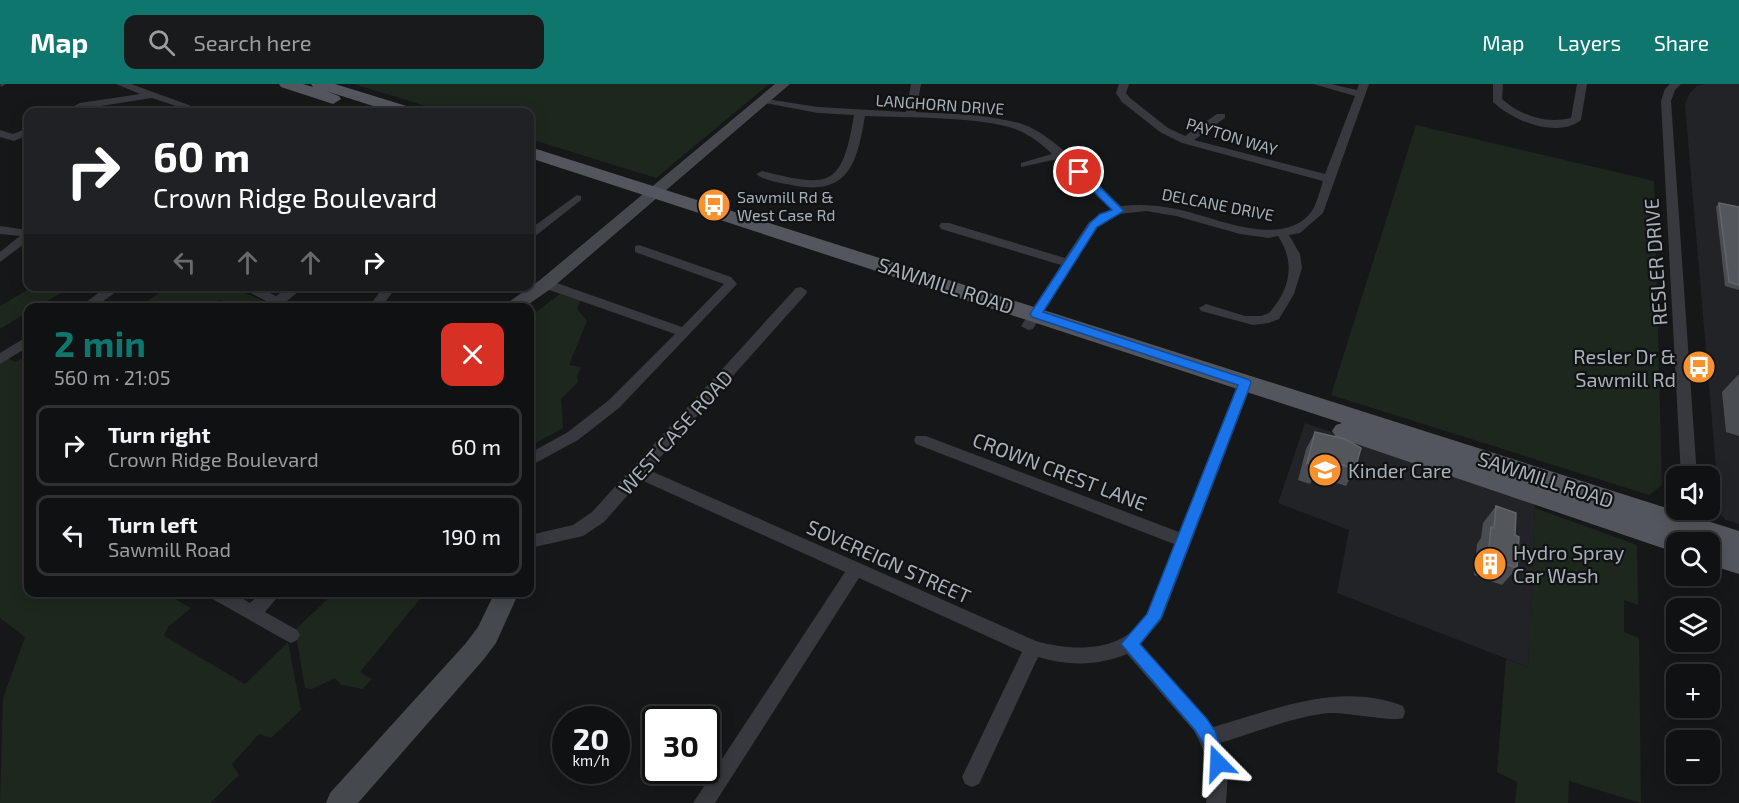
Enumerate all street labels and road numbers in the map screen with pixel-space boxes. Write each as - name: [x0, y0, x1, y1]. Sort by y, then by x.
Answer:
- street label: LANGHORN DRIVE: [875, 90, 1005, 118]
- street label: PAYTON WAY: [1184, 113, 1280, 159]
- street label: DELCANE DRIVE: [1160, 184, 1276, 224]
- street label: RESLER DRIVE: [1639, 198, 1671, 326]
- street label: SAWMILL ROAD: [875, 252, 1017, 318]
- street label: WEST CASE ROAD: [613, 365, 737, 499]
- street label: CROWN CREST LANE: [970, 427, 1150, 515]
- street label: SAWMILL ROAD: [1475, 446, 1617, 512]
- street label: SOVEREIGN STREET: [803, 514, 975, 608]

